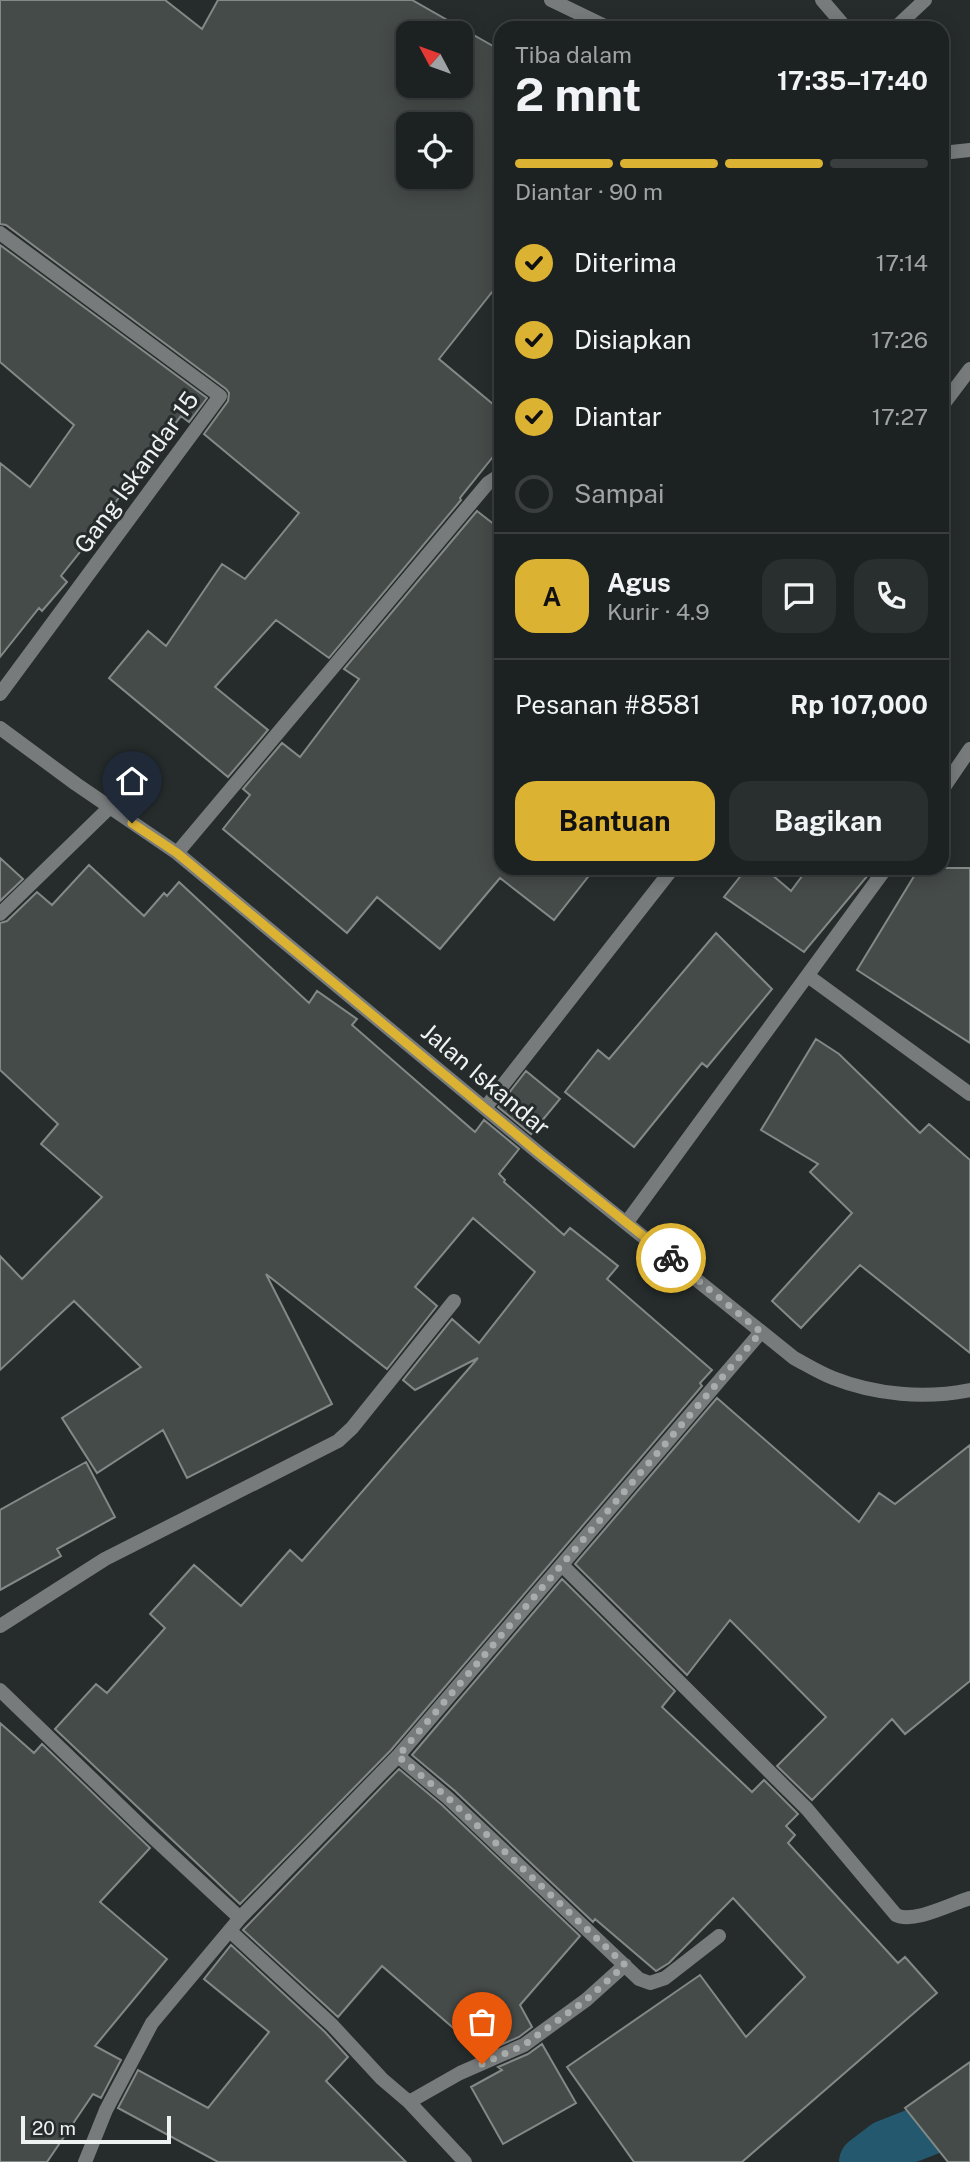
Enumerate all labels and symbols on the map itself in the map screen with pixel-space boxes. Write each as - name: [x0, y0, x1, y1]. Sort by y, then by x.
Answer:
- north arrow: [396, 21, 472, 98]
- street label: Gang Iskandar 15: [68, 386, 204, 558]
- pin: [102, 751, 162, 823]
- street label: Jalan Iskandar: [416, 1017, 556, 1141]
- courier: [636, 1223, 706, 1293]
- pin: [452, 1992, 512, 2064]
- scale bar: [21, 2113, 172, 2145]

